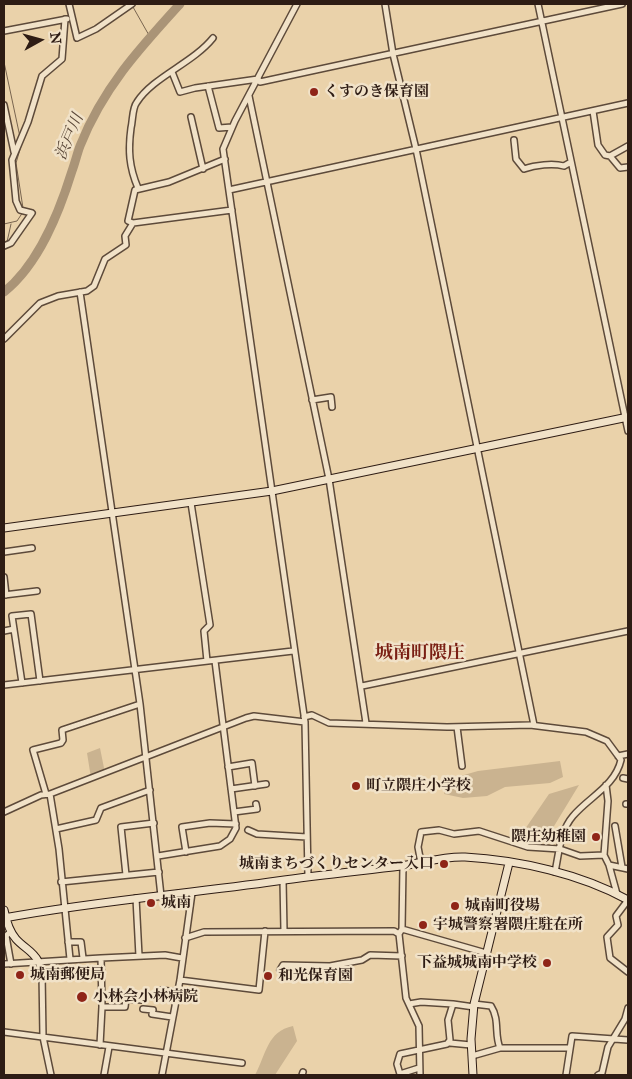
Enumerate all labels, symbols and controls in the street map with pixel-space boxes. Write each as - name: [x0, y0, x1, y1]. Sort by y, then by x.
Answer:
- north arrow: [15, 15, 65, 65]
- text: N: [46, 31, 65, 45]
- place label: くすのき保育園: [324, 83, 429, 101]
- marker: くすのき保育園: [308, 86, 320, 98]
- water label: 浜戸川: [52, 111, 88, 163]
- district label: 城南町隈庄: [375, 643, 465, 665]
- place label: 町立隈庄小学校: [366, 777, 471, 795]
- marker: 町立隈庄小学校: [350, 780, 362, 792]
- place label: 隈庄幼稚園: [511, 828, 586, 846]
- marker: 隈庄幼稚園: [590, 831, 602, 843]
- place label: 城南まちづくりセンター入口: [239, 855, 434, 873]
- marker: 城南まちづくりセンター入口: [438, 858, 450, 870]
- place label: 城南: [161, 894, 191, 912]
- marker: 城南: [145, 897, 157, 909]
- place label: 城南町役場: [465, 897, 540, 915]
- marker: 城南町役場: [449, 900, 461, 912]
- place label: 宇城警察署隈庄駐在所: [433, 916, 583, 934]
- marker: 宇城警察署隈庄駐在所: [417, 919, 429, 931]
- place label: 下益城城南中学校: [417, 954, 537, 972]
- marker: 下益城城南中学校: [541, 957, 553, 969]
- place label: 城南郵便局: [30, 966, 105, 984]
- place label: 和光保育園: [278, 967, 353, 985]
- marker: 城南郵便局: [14, 969, 26, 981]
- marker: 和光保育園: [262, 970, 274, 982]
- place label: 小林会小林病院: [93, 988, 198, 1006]
- marker: 小林会小林病院: [75, 990, 89, 1004]

